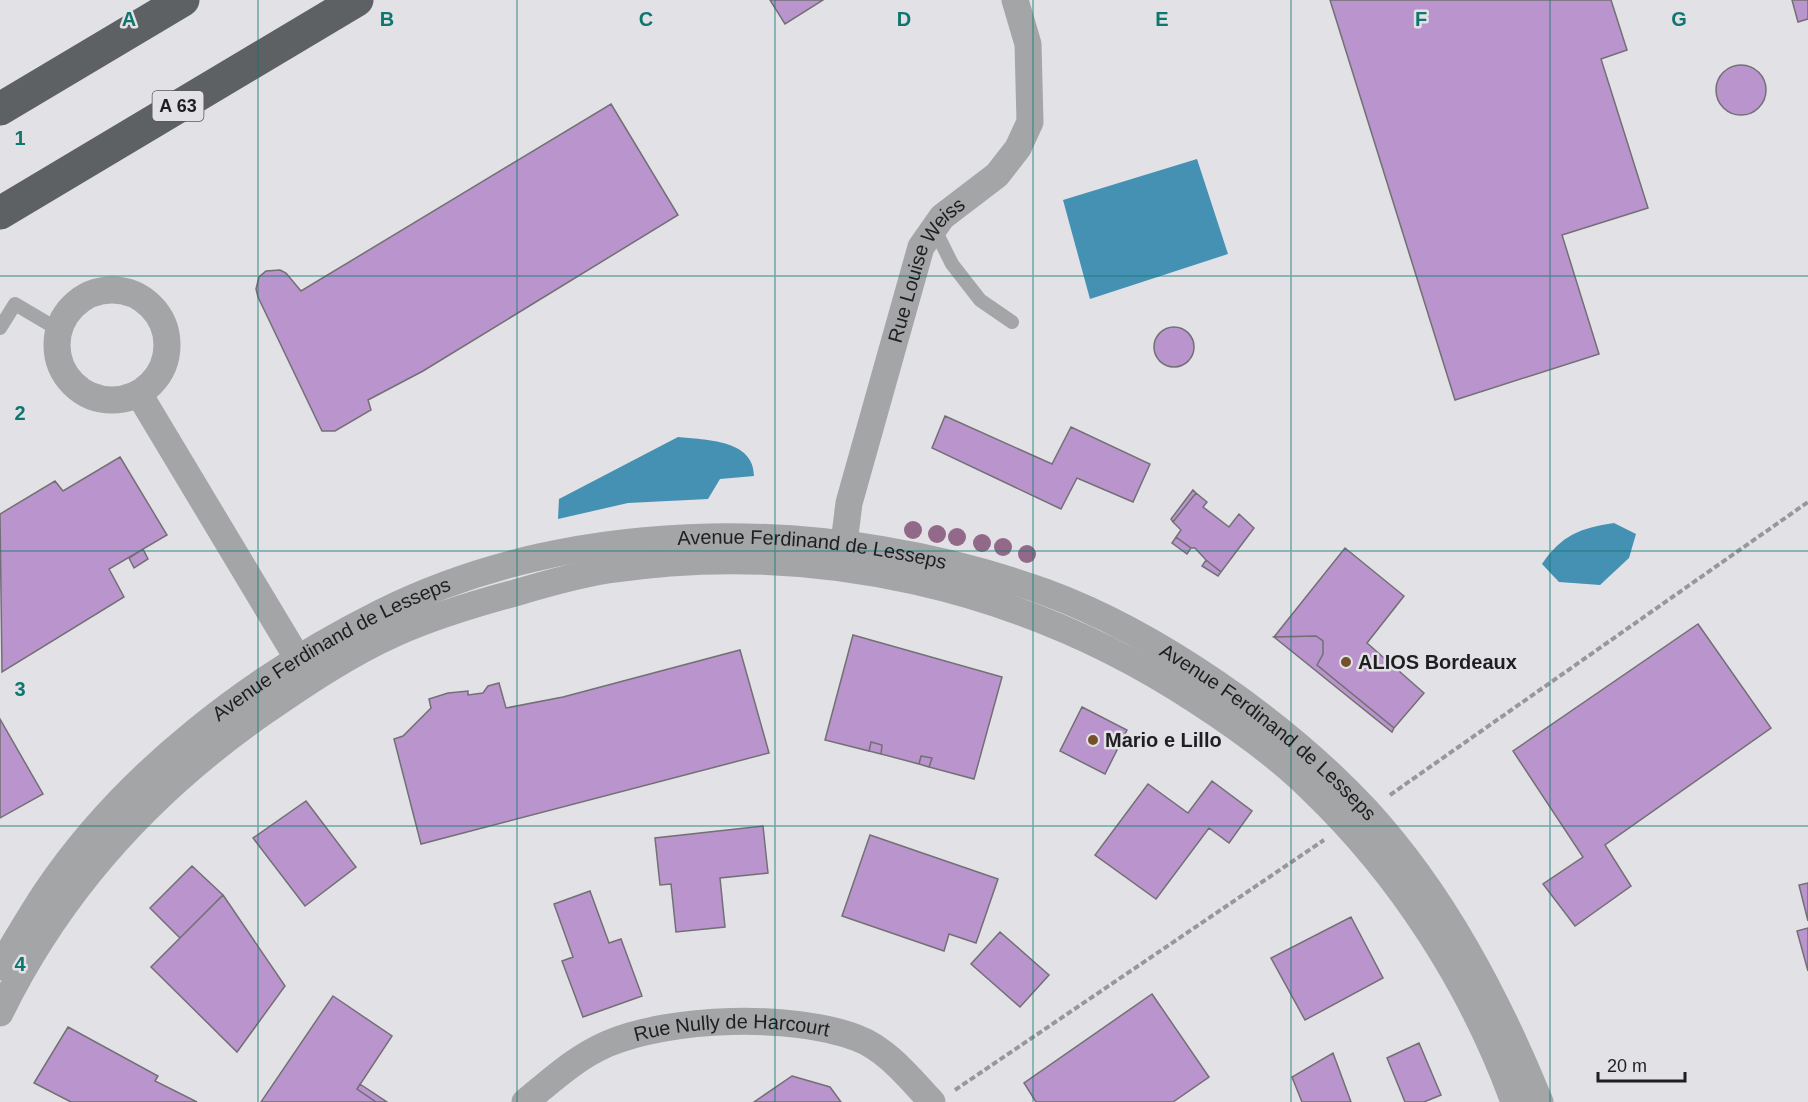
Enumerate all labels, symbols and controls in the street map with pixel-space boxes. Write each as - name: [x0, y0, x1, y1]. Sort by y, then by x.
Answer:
- text: A: [122, 8, 136, 30]
- text: B: [380, 8, 394, 30]
- text: C: [639, 8, 653, 30]
- text: D: [897, 8, 911, 30]
- text: E: [1155, 8, 1169, 30]
- text: F: [1415, 8, 1427, 30]
- text: G: [1671, 8, 1687, 30]
- road number: A 63: [152, 91, 204, 121]
- text: 1: [14, 127, 26, 149]
- street label: Rue Louise Weiss: [884, 193, 969, 345]
- text: 2: [14, 402, 26, 424]
- street label: Avenue Ferdinand de Lesseps: [677, 526, 949, 573]
- street label: Avenue Ferdinand de Lesseps: [208, 573, 453, 725]
- street label: Avenue Ferdinand de Lesseps: [1156, 639, 1381, 825]
- place label: ALIOS Bordeaux: [1358, 651, 1517, 673]
- marker: ALIOS Bordeaux: [1339, 655, 1353, 669]
- text: 3: [14, 678, 26, 700]
- place label: Mario e Lillo: [1105, 729, 1222, 751]
- marker: Mario e Lillo: [1086, 733, 1100, 747]
- text: 4: [14, 953, 26, 975]
- street label: Rue Nully de Harcourt: [631, 1010, 832, 1045]
- scale bar: [1598, 1045, 1685, 1083]
- text: 20 m: [1607, 1056, 1647, 1076]

